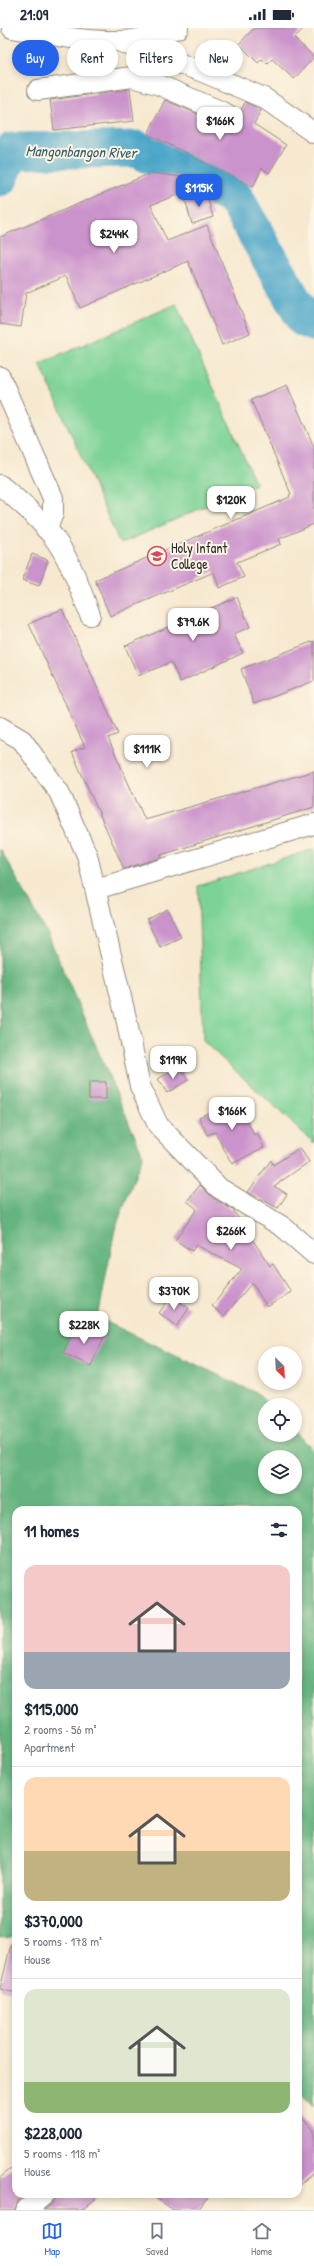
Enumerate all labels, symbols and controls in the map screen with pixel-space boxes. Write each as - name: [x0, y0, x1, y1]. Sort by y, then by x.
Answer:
- text: 21:09: [20, 4, 48, 25]
- chip: Buy: [12, 40, 59, 76]
- chip: Rent: [67, 40, 118, 76]
- chip: Filters: [126, 40, 187, 76]
- chip: New: [195, 40, 243, 76]
- pin: $166K: [192, 107, 248, 141]
- text: $166K: [206, 111, 234, 129]
- water label: Mangonbangon River: [25, 140, 139, 163]
- pin: $115K: [171, 174, 227, 208]
- text: $115K: [185, 178, 213, 196]
- pin: $244K: [86, 220, 142, 254]
- text: $244K: [99, 224, 129, 242]
- pin: $120K: [203, 486, 259, 520]
- text: $120K: [216, 490, 246, 508]
- place label: Holy Infant College: [171, 538, 228, 574]
- school or university icon: Holy Infant College: [146, 545, 168, 567]
- pin: $79.6K: [160, 608, 226, 642]
- text: $79.6K: [177, 612, 209, 630]
- pin: $111K: [119, 735, 175, 769]
- text: $111K: [133, 739, 161, 757]
- pin: $119K: [145, 1046, 201, 1080]
- text: $119K: [159, 1050, 187, 1068]
- pin: $166K: [204, 1097, 260, 1131]
- text: $166K: [218, 1101, 246, 1119]
- pin: $266K: [203, 1217, 259, 1251]
- text: $266K: [216, 1221, 246, 1239]
- pin: $370K: [146, 1277, 202, 1311]
- text: $370K: [158, 1281, 190, 1299]
- pin: $228K: [56, 1311, 112, 1345]
- text: $228K: [68, 1315, 100, 1333]
- north arrow: [258, 1346, 302, 1390]
- map controls: [258, 1346, 302, 1494]
- button: locate: [258, 1398, 302, 1442]
- button: layers: [258, 1450, 302, 1494]
- text: 11 homes: [24, 1519, 79, 1542]
- icon: filters: [268, 1519, 290, 1541]
- icon: home: [121, 1591, 193, 1663]
- text: $115,000: [24, 1697, 78, 1720]
- text: 2 rooms · 56 m²: [24, 1720, 97, 1738]
- text: Apartment: [24, 1738, 75, 1756]
- icon: home: [121, 1803, 193, 1875]
- text: $370,000: [24, 1909, 83, 1932]
- text: 5 rooms · 178 m²: [24, 1932, 102, 1950]
- text: House: [24, 1950, 51, 1968]
- icon: home: [121, 2015, 193, 2087]
- text: $228,000: [24, 2121, 82, 2144]
- text: 5 rooms · 118 m²: [24, 2144, 100, 2162]
- text: House: [24, 2162, 51, 2180]
- tab: Map: [41, 2220, 63, 2258]
- tab: Saved: [146, 2220, 168, 2258]
- tab: Home: [251, 2220, 273, 2258]

